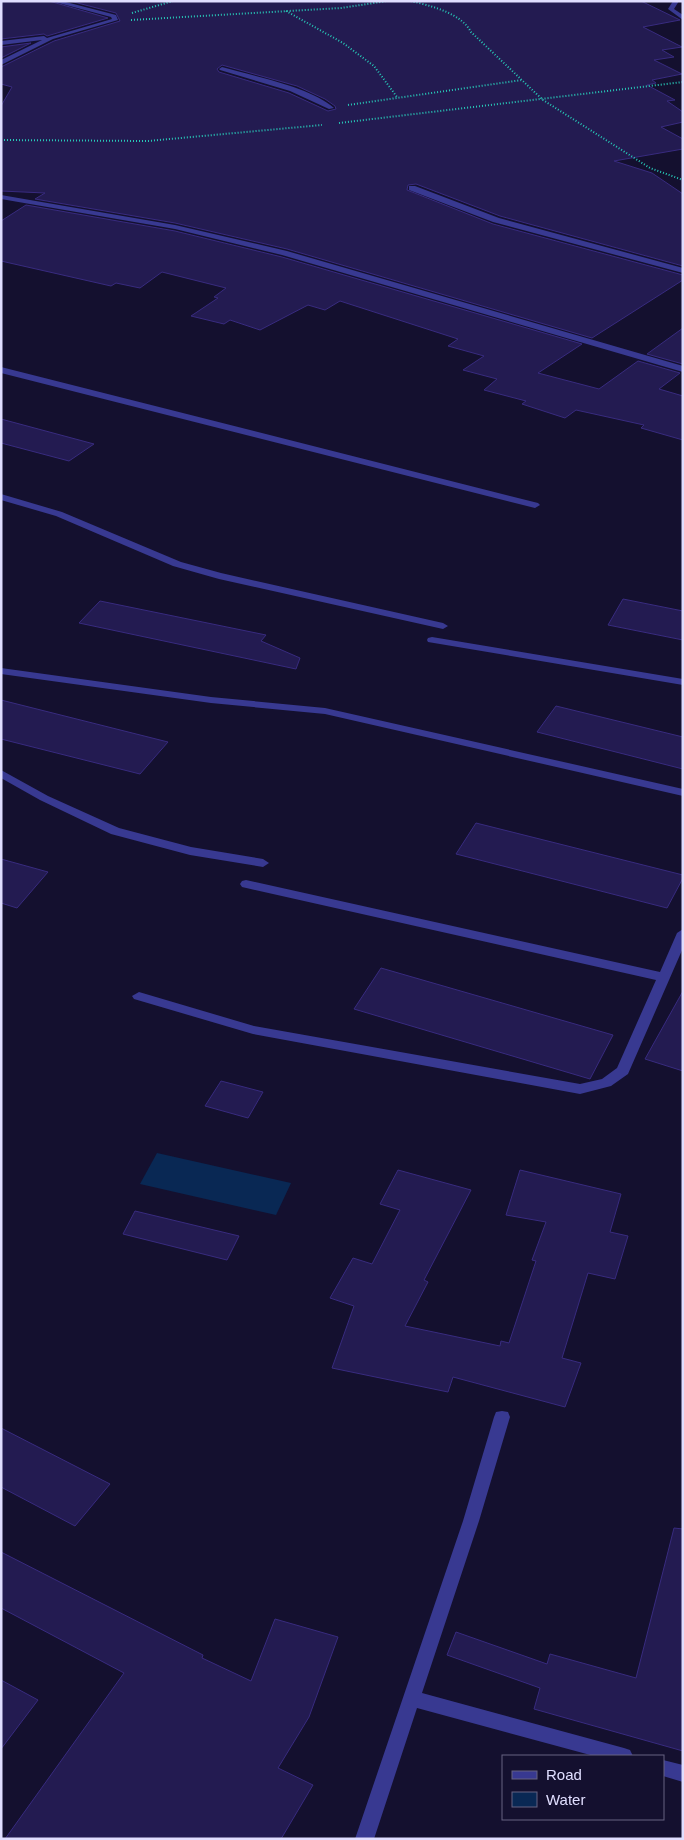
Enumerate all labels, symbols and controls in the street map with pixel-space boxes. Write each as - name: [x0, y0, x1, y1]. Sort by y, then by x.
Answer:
- legend: [502, 1755, 664, 1820]
- text: Road: [546, 1766, 582, 1783]
- text: Water: [546, 1791, 585, 1808]

